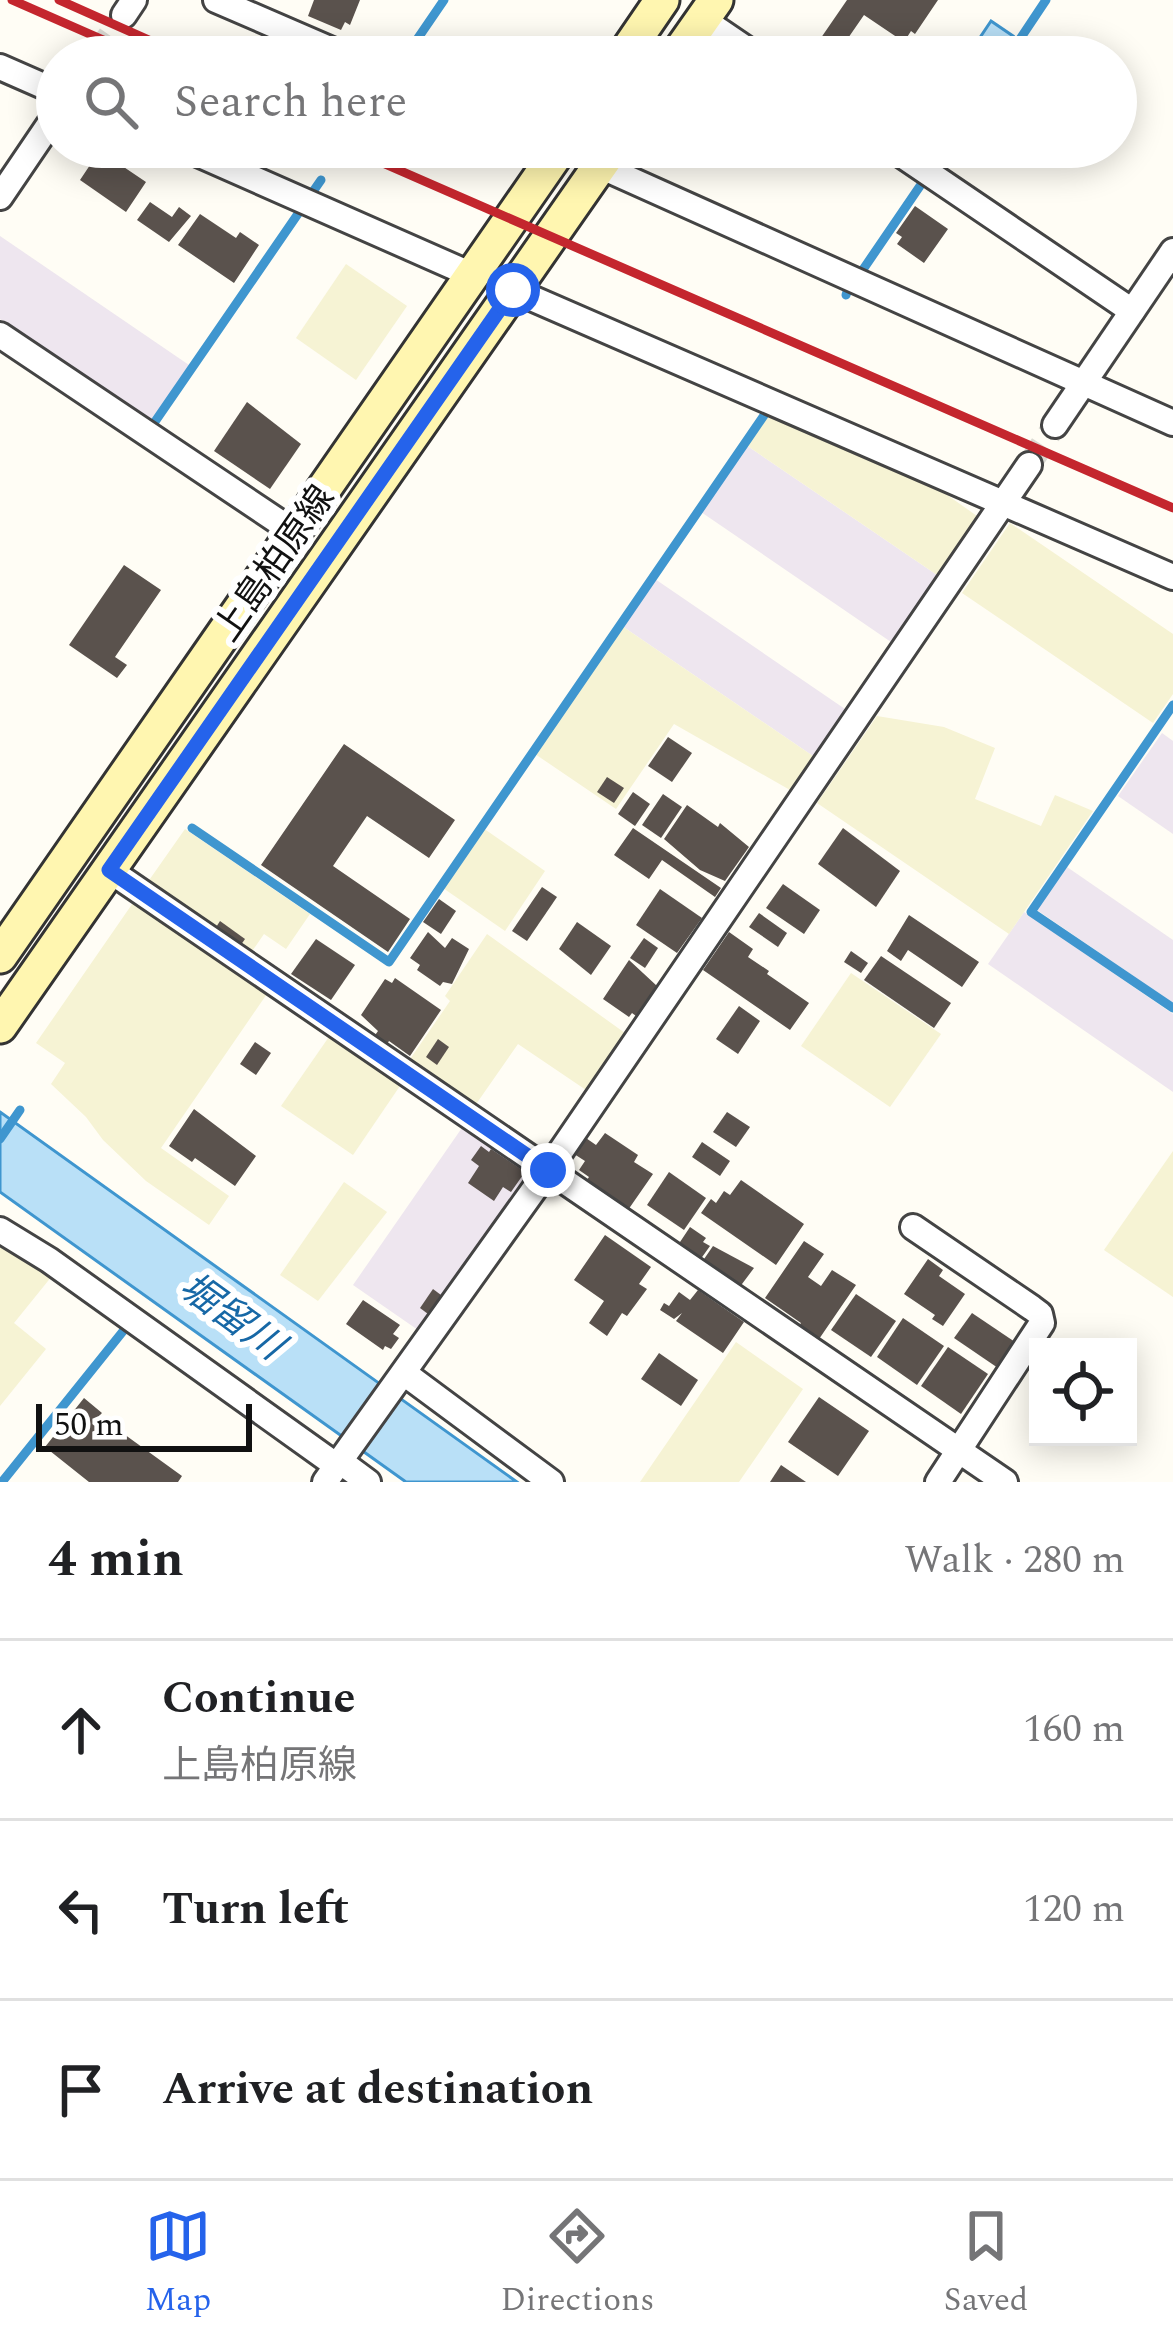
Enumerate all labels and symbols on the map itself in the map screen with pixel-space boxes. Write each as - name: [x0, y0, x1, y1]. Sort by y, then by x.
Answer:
- route start: [486, 263, 540, 317]
- street label: 上島柏原線: [201, 474, 349, 654]
- route end: [521, 1143, 575, 1197]
- water label: 堀留川: [166, 1259, 299, 1378]
- scale bar: [36, 1398, 252, 1451]

